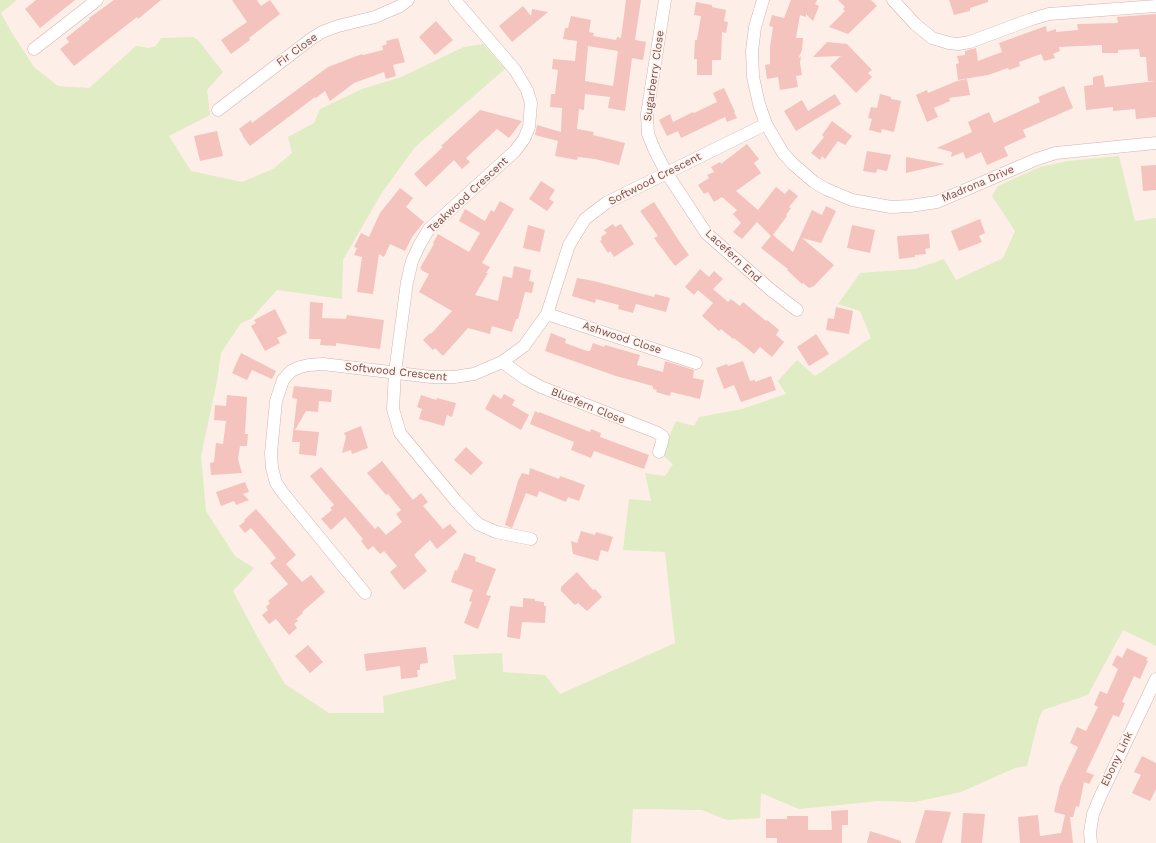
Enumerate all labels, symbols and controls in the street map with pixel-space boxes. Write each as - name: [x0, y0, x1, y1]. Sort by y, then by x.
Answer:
- street label: Sugarberry Close: [641, 30, 667, 122]
- street label: Fir Close: [274, 31, 320, 69]
- street label: Softwood Crescent: [606, 150, 704, 208]
- street label: Teakwood Crescent: [425, 154, 511, 236]
- street label: Madrona Drive: [940, 163, 1016, 205]
- street label: Lacefern End: [702, 227, 764, 285]
- street label: Ashwood Close: [581, 319, 663, 357]
- street label: Softwood Crescent: [344, 360, 448, 384]
- street label: Bluefern Close: [549, 385, 627, 427]
- street label: Ebony Link: [1098, 730, 1136, 788]

